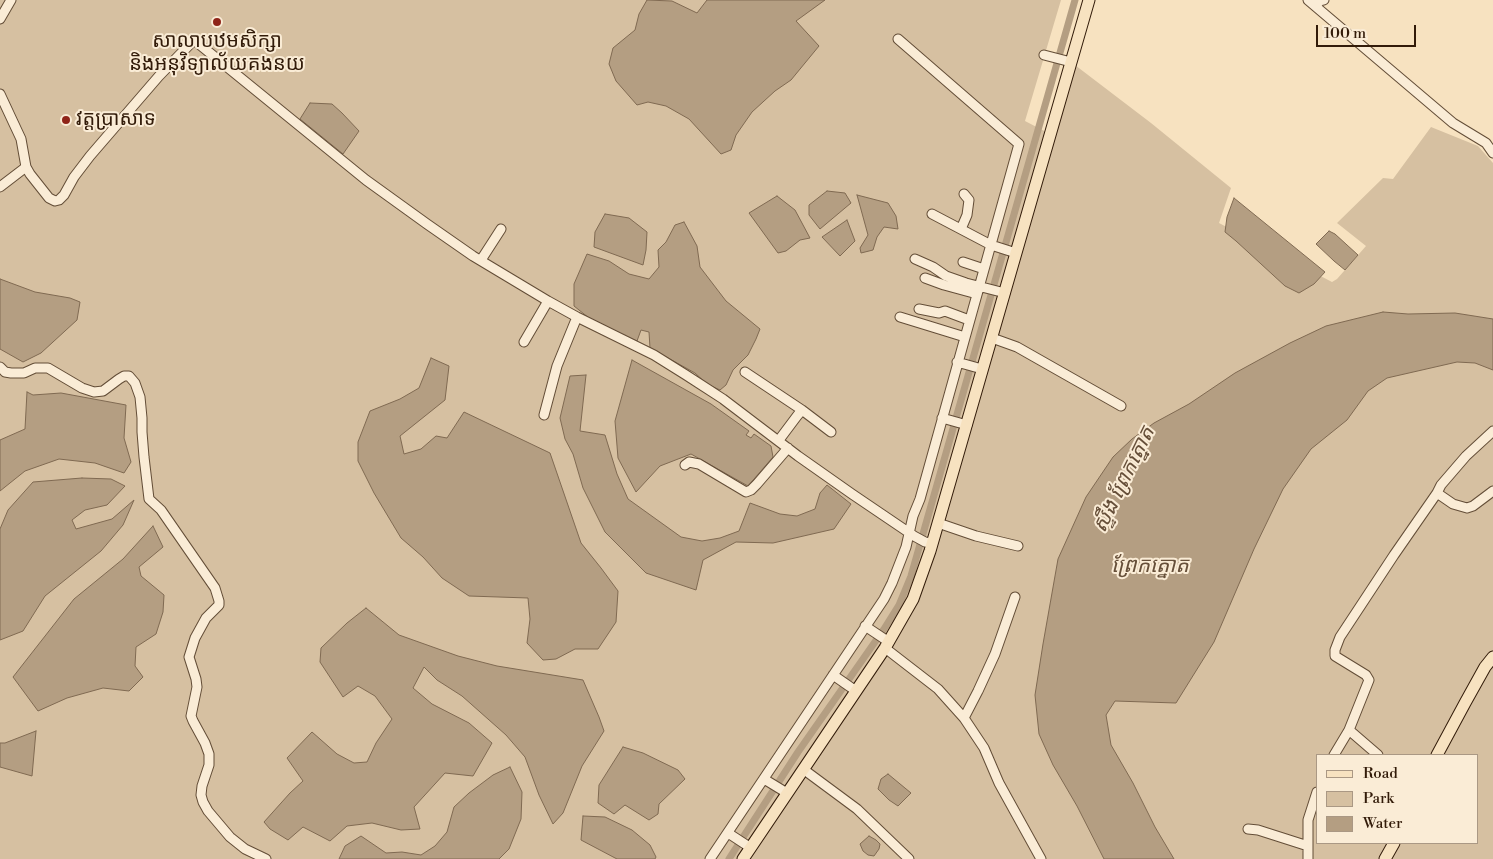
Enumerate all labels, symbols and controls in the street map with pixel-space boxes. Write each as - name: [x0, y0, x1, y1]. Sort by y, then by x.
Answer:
- scale bar: [1318, 15, 1418, 47]
- marker: សាលាបឋមសិក្សា និងអនុវិទ្យាល័យគងនយ: [211, 16, 223, 28]
- text: 100 m: [1324, 24, 1366, 43]
- place label: សាលាបឋមសិក្សា និងអនុវិទ្យាល័យគងនយ: [129, 30, 305, 77]
- place label: វត្តប្រាសាទ: [76, 108, 156, 132]
- marker: វត្តប្រាសាទ: [60, 114, 72, 126]
- water label: ស្ទឹង ព្រែកត្នោត: [1089, 423, 1161, 537]
- water label: ព្រែកត្នោត: [1111, 554, 1189, 580]
- legend: [1316, 754, 1478, 844]
- text: Road: [1363, 764, 1398, 783]
- text: Park: [1363, 789, 1394, 808]
- text: Water: [1363, 814, 1402, 833]

